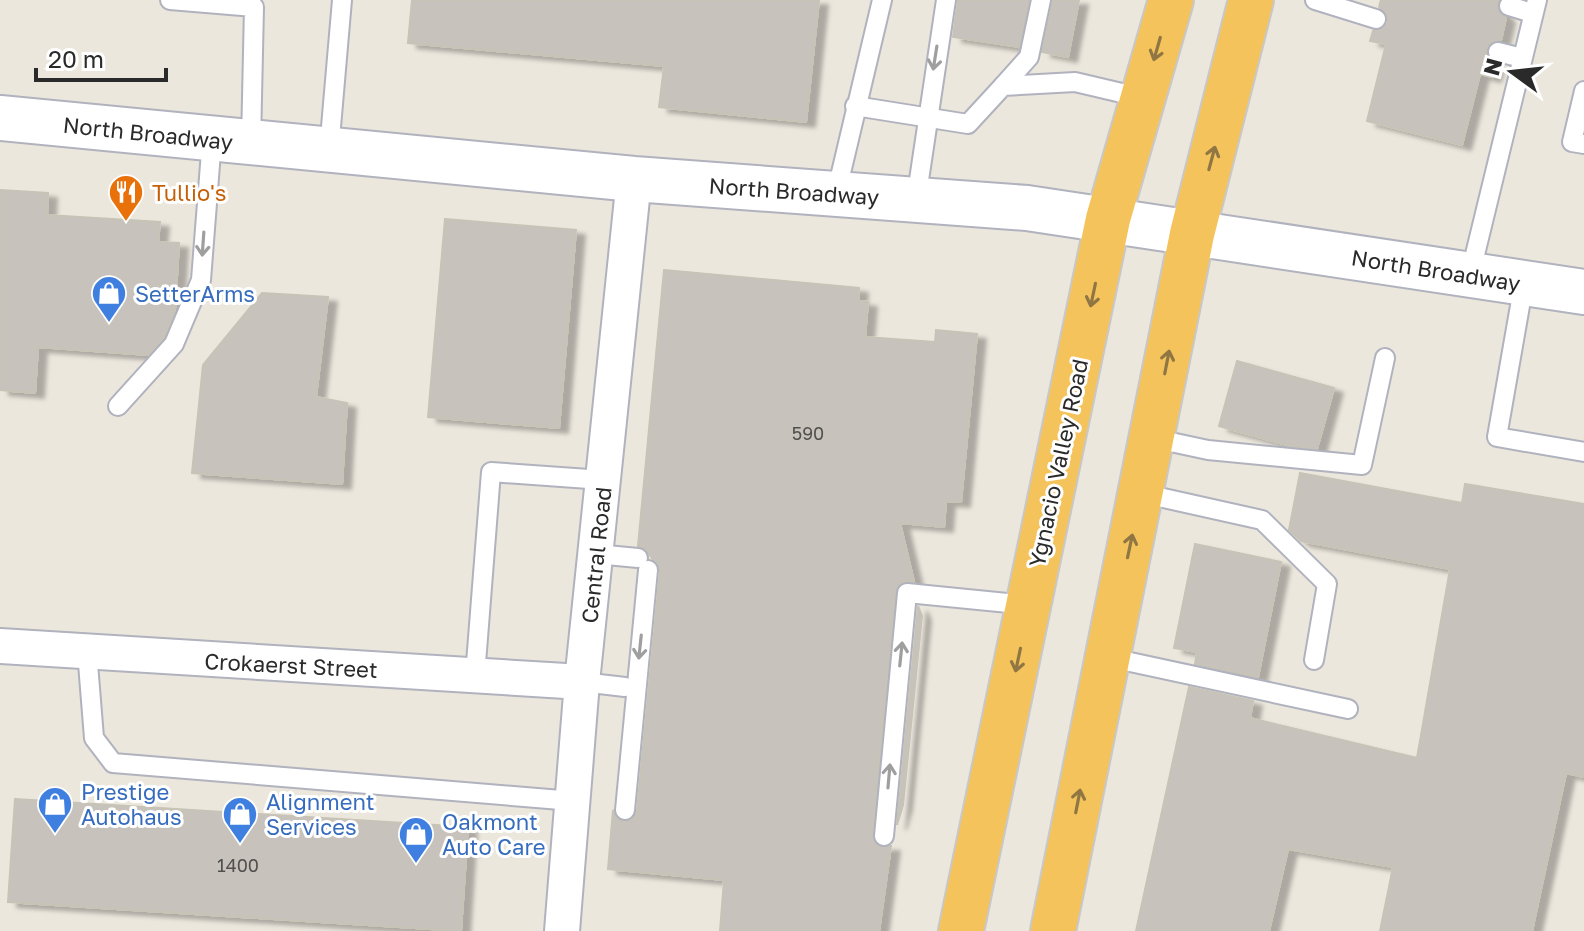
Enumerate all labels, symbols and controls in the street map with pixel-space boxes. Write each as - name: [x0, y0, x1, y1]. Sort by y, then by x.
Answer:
- scale bar: [36, 32, 166, 82]
- north arrow: [1472, 32, 1552, 112]
- one-way arrow: [1149, 36, 1164, 62]
- text: 20 m: [48, 44, 104, 73]
- one-way arrow: [927, 45, 942, 71]
- text: N: [1477, 55, 1507, 78]
- street label: North Broadway: [62, 111, 234, 155]
- one-way arrow: [1206, 146, 1221, 172]
- street label: North Broadway: [708, 172, 880, 210]
- restaurant icon: Tullio's: [107, 173, 145, 223]
- place label: Tullio's: [152, 179, 226, 206]
- one-way arrow: [196, 230, 211, 257]
- street label: North Broadway: [1350, 243, 1522, 297]
- shop icon: SetterArms: [90, 274, 128, 324]
- place label: SetterArms: [135, 280, 255, 307]
- one-way arrow: [1084, 282, 1099, 308]
- one-way arrow: [1160, 349, 1175, 375]
- street label: Ygnacio Valley Road: [1023, 356, 1093, 570]
- house number: 590: [792, 422, 824, 444]
- street label: Central Road: [575, 485, 617, 625]
- one-way arrow: [1123, 534, 1138, 560]
- one-way arrow: [632, 633, 647, 660]
- one-way arrow: [894, 641, 909, 668]
- one-way arrow: [1009, 646, 1024, 672]
- street label: Crokaerst Street: [204, 647, 378, 683]
- one-way arrow: [882, 763, 897, 790]
- place label: Prestige Autohaus: [81, 778, 182, 830]
- shop icon: Prestige Autohaus: [36, 785, 74, 835]
- place label: Alignment Services: [266, 788, 375, 840]
- one-way arrow: [1072, 789, 1087, 815]
- shop icon: Alignment Services: [221, 795, 259, 845]
- place label: Oakmont Auto Care: [442, 808, 546, 860]
- shop icon: Oakmont Auto Care: [397, 815, 435, 865]
- house number: 1400: [217, 854, 259, 876]

